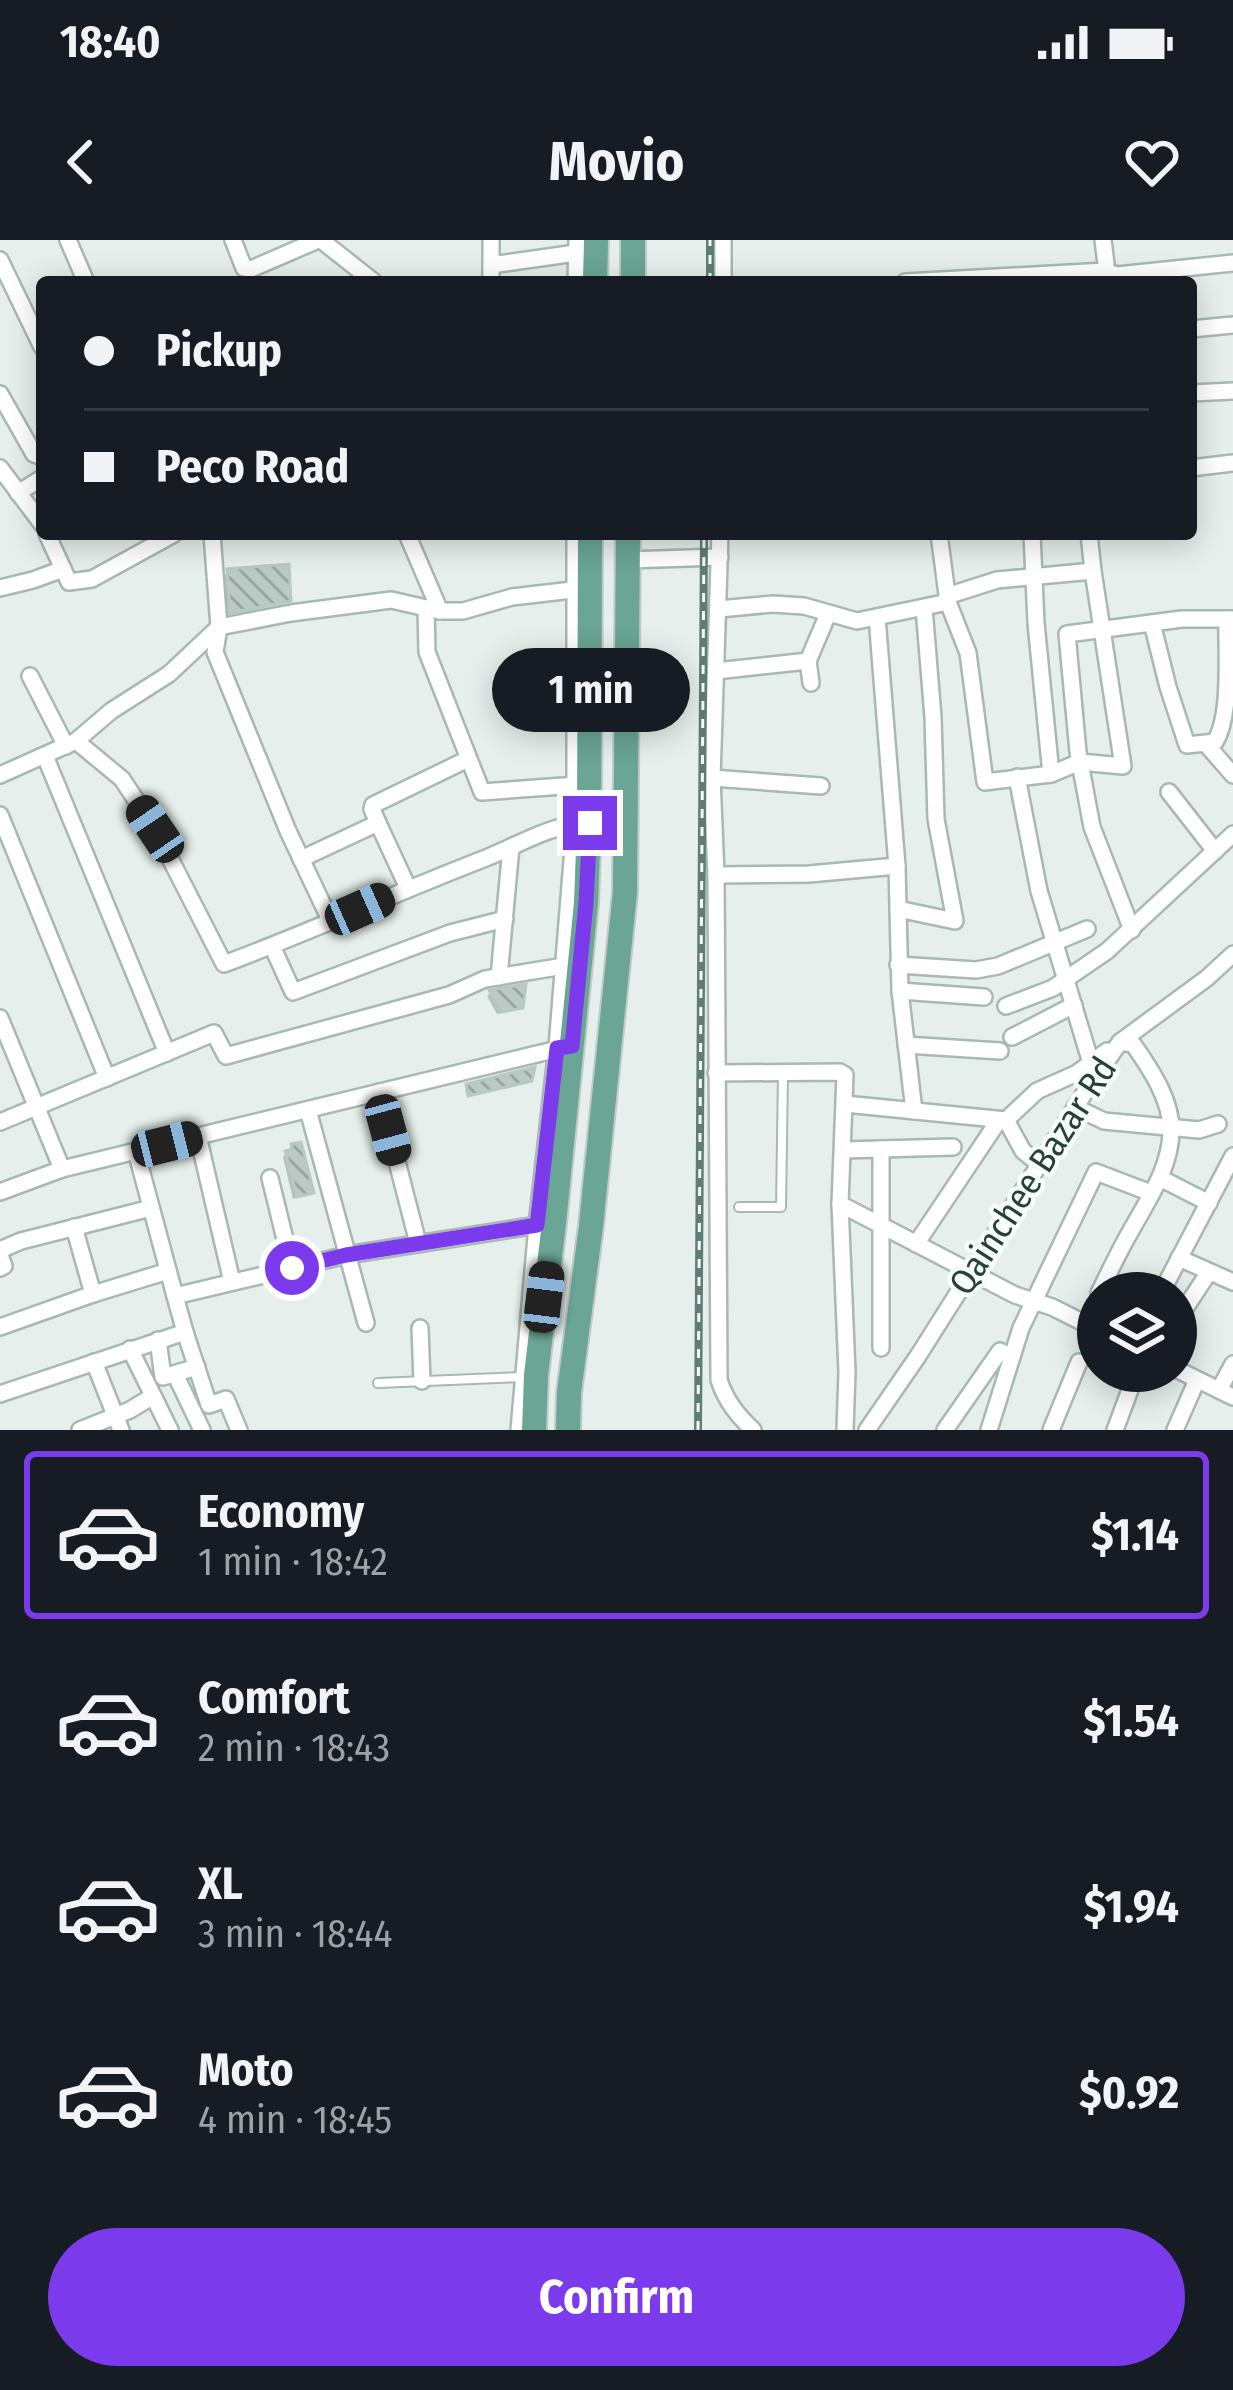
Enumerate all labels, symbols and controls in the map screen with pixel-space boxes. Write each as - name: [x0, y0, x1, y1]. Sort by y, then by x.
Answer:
- text: 18:40: [60, 15, 161, 69]
- icon: back: [48, 129, 114, 195]
- icon: heart: [1119, 129, 1185, 195]
- text: Movio: [549, 130, 684, 194]
- text: Pickup: [156, 324, 282, 378]
- text: Peco Road: [156, 440, 349, 494]
- callout: 1 min: [491, 649, 689, 733]
- text: 1 min: [549, 667, 633, 713]
- car: [120, 789, 190, 869]
- route end: [563, 796, 617, 850]
- car: [320, 878, 400, 940]
- street label: Qainchee Bazar Rd: [940, 1049, 1126, 1303]
- car: [361, 1091, 415, 1169]
- car: [128, 1118, 206, 1170]
- route start: [265, 1241, 319, 1295]
- car: [522, 1259, 566, 1335]
- map controls: [1077, 1272, 1197, 1392]
- button: layers: [1077, 1272, 1197, 1392]
- icon: car: [54, 1481, 162, 1589]
- text: Economy: [198, 1485, 364, 1539]
- text: $1.14: [1091, 1508, 1179, 1562]
- text: 1 min · 18:42: [198, 1539, 388, 1585]
- icon: car: [54, 1667, 162, 1775]
- text: Comfort: [198, 1671, 350, 1725]
- text: $1.54: [1083, 1694, 1179, 1748]
- text: 2 min · 18:43: [198, 1725, 390, 1771]
- icon: car: [54, 1853, 162, 1961]
- text: XL: [198, 1857, 243, 1911]
- text: $1.94: [1084, 1880, 1179, 1934]
- text: 3 min · 18:44: [198, 1911, 392, 1957]
- icon: car: [54, 2039, 162, 2147]
- text: Moto: [198, 2043, 294, 2097]
- text: $0.92: [1079, 2066, 1179, 2120]
- text: 4 min · 18:45: [198, 2097, 392, 2143]
- button: Confirm: [48, 2228, 1185, 2366]

